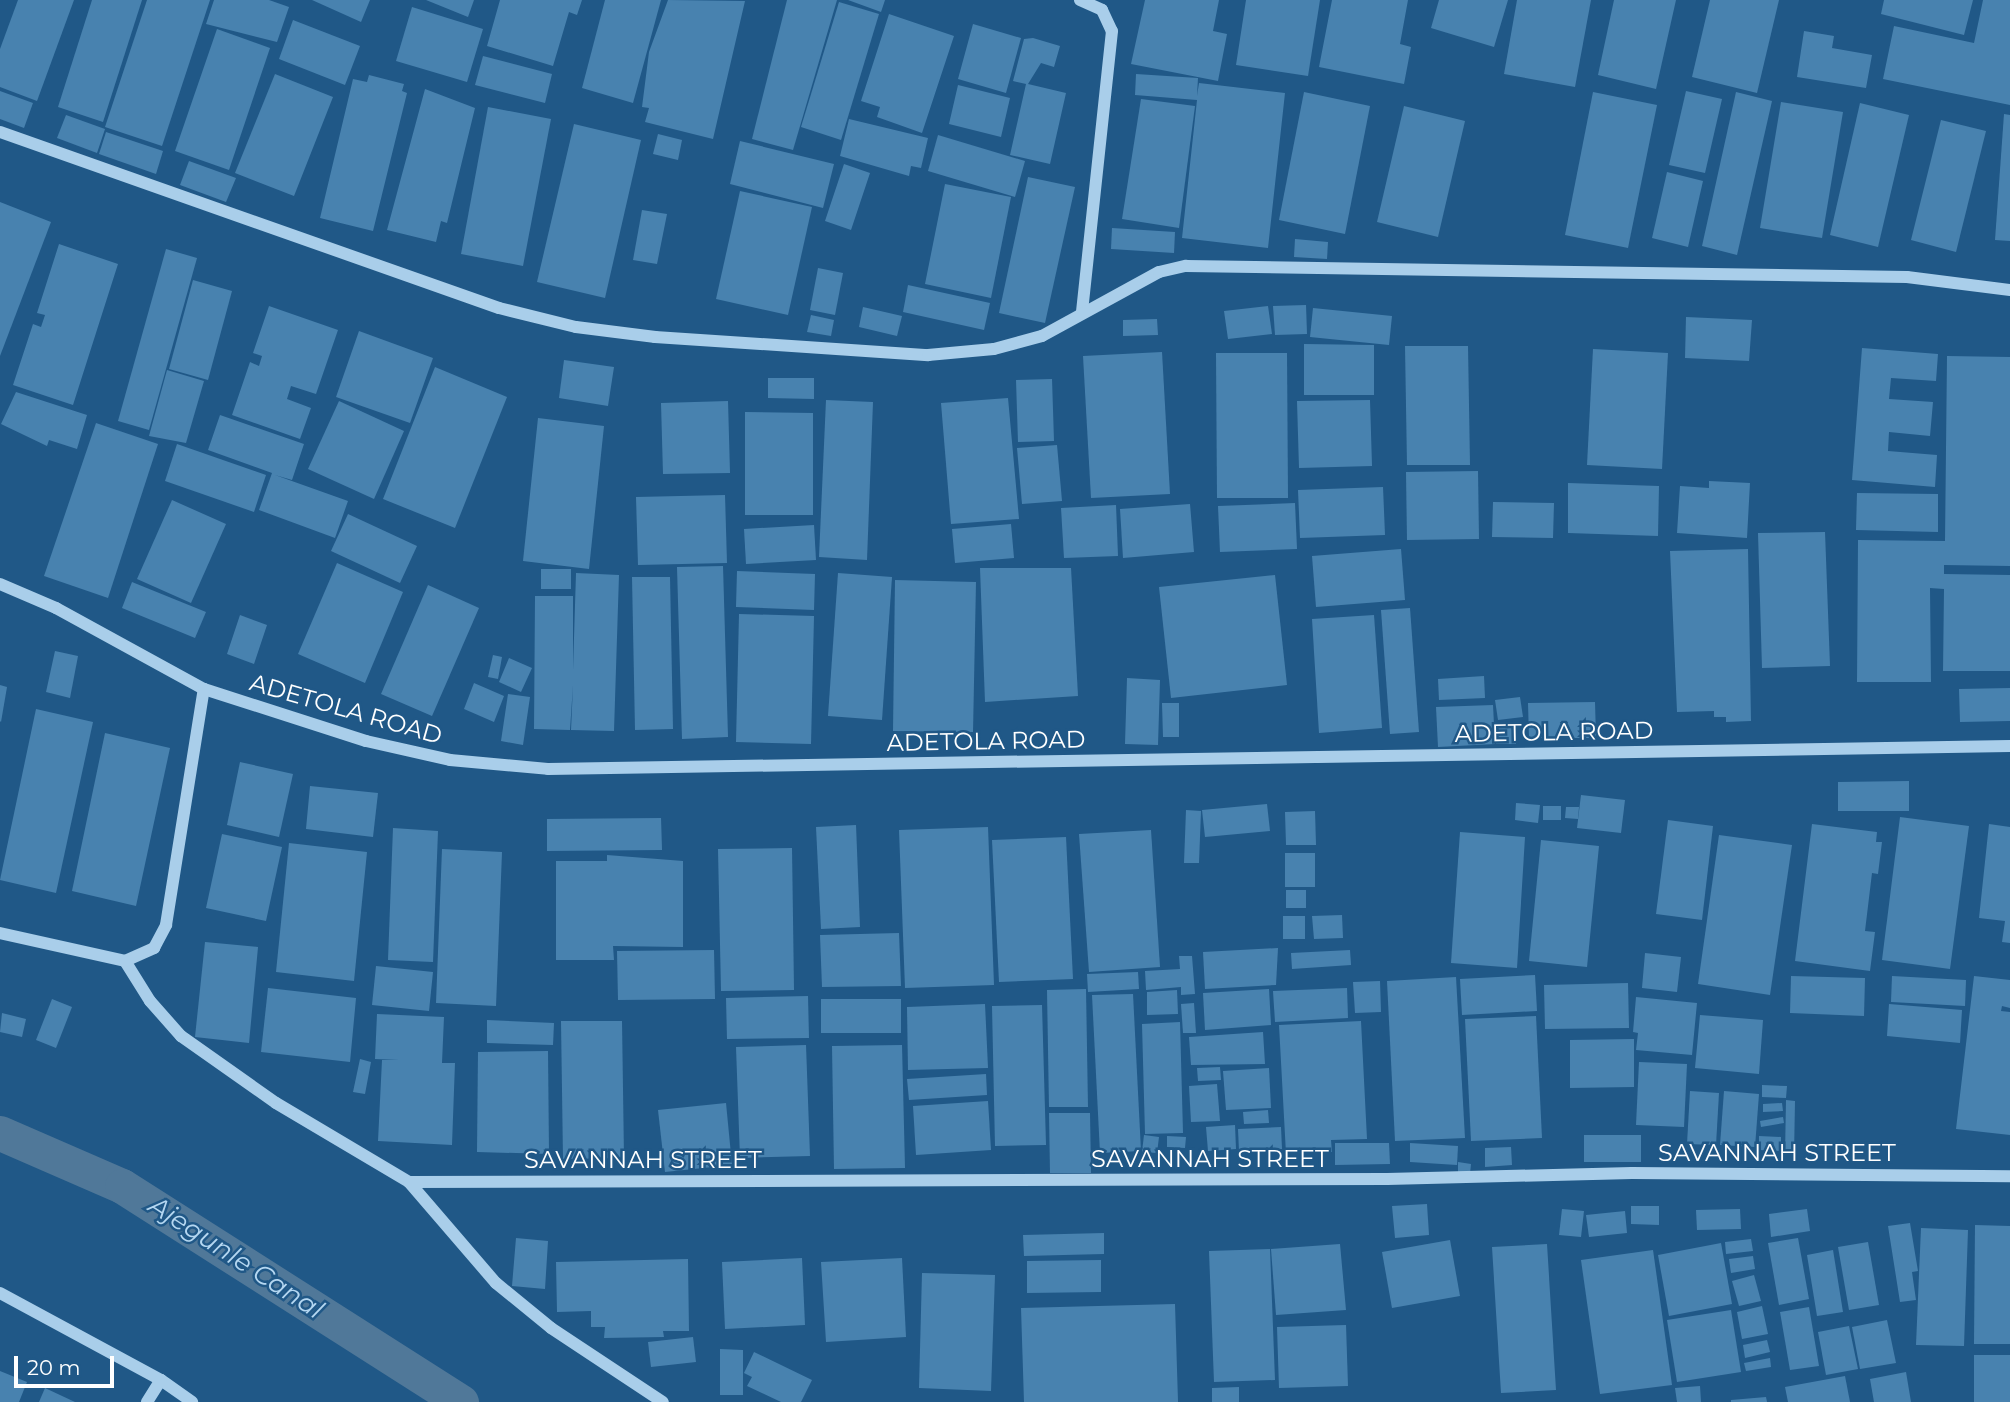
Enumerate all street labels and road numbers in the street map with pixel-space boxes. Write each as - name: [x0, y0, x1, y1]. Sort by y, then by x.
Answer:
- street label: ADETOLA ROAD: [247, 668, 445, 750]
- street label: ADETOLA ROAD: [1454, 716, 1654, 748]
- street label: ADETOLA ROAD: [886, 725, 1086, 757]
- street label: SAVANNAH STREET: [1658, 1139, 1896, 1167]
- street label: SAVANNAH STREET: [1091, 1145, 1329, 1173]
- street label: SAVANNAH STREET: [524, 1146, 762, 1174]

